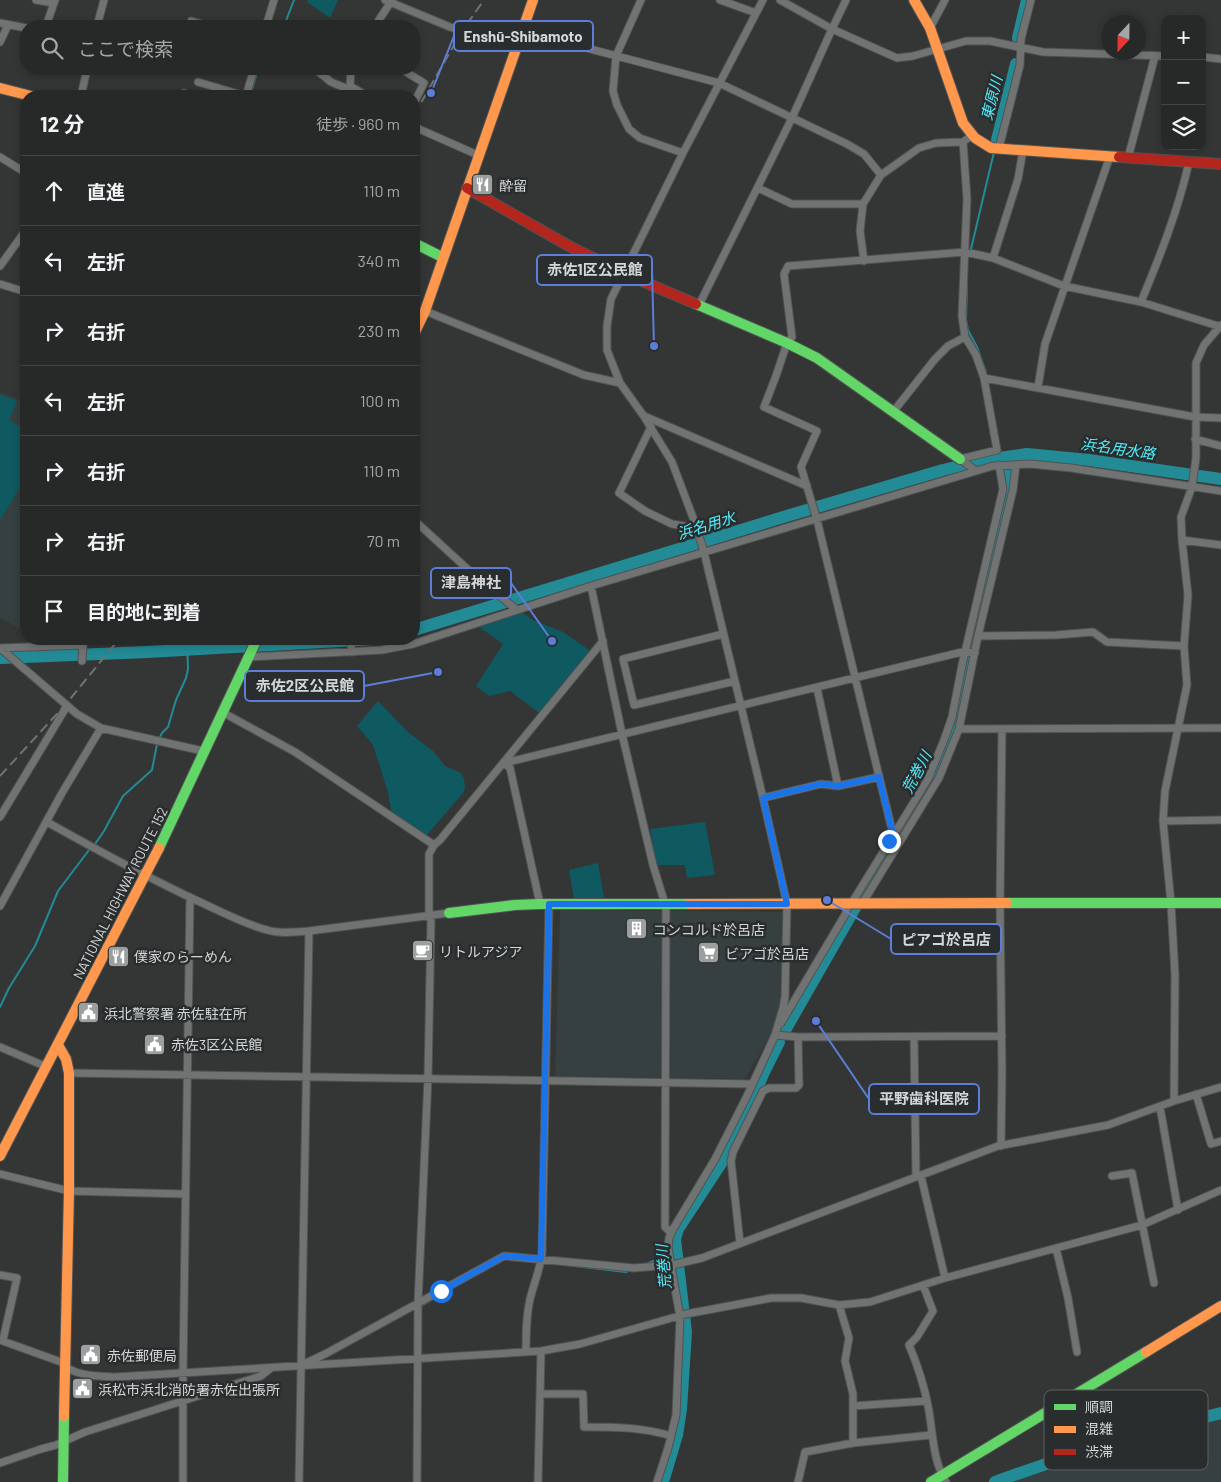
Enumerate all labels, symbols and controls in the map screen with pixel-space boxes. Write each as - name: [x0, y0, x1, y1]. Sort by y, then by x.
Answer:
- north arrow: [1101, 15, 1146, 60]
- map controls: [1161, 15, 1206, 150]
- button: +: [1161, 15, 1206, 60]
- search box: [20, 20, 420, 75]
- callout: Enshū-Shibamoto: [454, 21, 593, 51]
- text: Enshū-Shibamoto: [464, 27, 582, 45]
- icon: search: [38, 34, 66, 62]
- text: ここで検索: [78, 37, 173, 60]
- button: −: [1161, 60, 1206, 105]
- water label: 東原川: [977, 72, 1006, 122]
- button: layers: [1161, 105, 1206, 150]
- text: 12 分: [40, 111, 84, 136]
- text: 徒歩 · 960 m: [316, 114, 400, 133]
- restaurant icon: 酔留: [471, 173, 495, 197]
- icon: ahead: [40, 177, 68, 205]
- place label: 酔留: [499, 177, 527, 194]
- text: 直進: [87, 180, 125, 203]
- text: 110 m: [363, 181, 400, 200]
- icon: left: [40, 247, 68, 275]
- text: 左折: [87, 250, 125, 273]
- text: 340 m: [357, 251, 400, 270]
- callout: 赤佐1区公民館: [537, 255, 652, 285]
- text: 赤佐1区公民館: [547, 260, 643, 278]
- icon: right: [40, 317, 68, 345]
- text: 右折: [87, 320, 125, 343]
- text: 230 m: [358, 321, 400, 340]
- icon: left: [40, 387, 68, 415]
- text: 左折: [87, 390, 125, 413]
- text: 100 m: [360, 391, 400, 410]
- water label: 浜名用水路: [1080, 434, 1158, 462]
- icon: right: [40, 457, 68, 485]
- text: 右折: [87, 460, 125, 483]
- text: 110 m: [363, 461, 400, 480]
- water label: 浜名用水: [675, 507, 739, 542]
- icon: right: [40, 527, 68, 555]
- text: 右折: [87, 530, 125, 553]
- text: 70 m: [367, 531, 400, 550]
- callout: 津島神社: [431, 568, 511, 598]
- text: 津島神社: [441, 573, 501, 591]
- icon: arrive: [40, 597, 68, 625]
- text: 目的地に到着: [87, 600, 201, 623]
- callout: 赤佐2区公民館: [245, 671, 364, 701]
- text: 赤佐2区公民館: [256, 676, 354, 694]
- water label: 荒巻川: [897, 746, 935, 796]
- street label: NATIONAL HIGHWAY ROUTE 152: [69, 804, 171, 982]
- route end: [878, 830, 901, 853]
- building icon: コンコルド於呂店: [625, 917, 649, 941]
- place label: コンコルド於呂店: [653, 921, 765, 938]
- callout: ピアゴ於呂店: [891, 924, 1001, 954]
- text: ピアゴ於呂店: [901, 930, 991, 948]
- cafe icon: リトルアジア: [411, 939, 435, 963]
- supermarket icon: ビアゴ於呂店: [697, 941, 721, 965]
- place label: リトルアジア: [439, 943, 522, 960]
- restaurant icon: 僕家のらーめん: [106, 944, 130, 968]
- place label: ビアゴ於呂店: [725, 945, 809, 962]
- place label: 僕家のらーめん: [134, 948, 232, 965]
- public building icon: 浜北警察署 赤佐駐在所: [76, 1001, 100, 1025]
- place label: 浜北警察署 赤佐駐在所: [104, 1005, 247, 1022]
- public building icon: 赤佐3区公民館: [143, 1032, 167, 1056]
- place label: 赤佐3区公民館: [171, 1036, 262, 1053]
- callout: 平野歯科医院: [869, 1084, 979, 1114]
- text: 平野歯科医院: [879, 1089, 969, 1107]
- water label: 荒巻川: [652, 1242, 674, 1290]
- route start: [430, 1280, 453, 1303]
- public building icon: 赤佐郵便局: [79, 1343, 103, 1367]
- place label: 赤佐郵便局: [107, 1347, 177, 1364]
- public building icon: 浜松市浜北消防署赤佐出張所: [70, 1377, 94, 1401]
- place label: 浜松市浜北消防署赤佐出張所: [98, 1381, 280, 1398]
- legend: [1044, 1390, 1208, 1470]
- text: 順調: [1085, 1398, 1113, 1415]
- text: 混雑: [1085, 1420, 1113, 1437]
- text: 渋滞: [1085, 1443, 1113, 1460]

